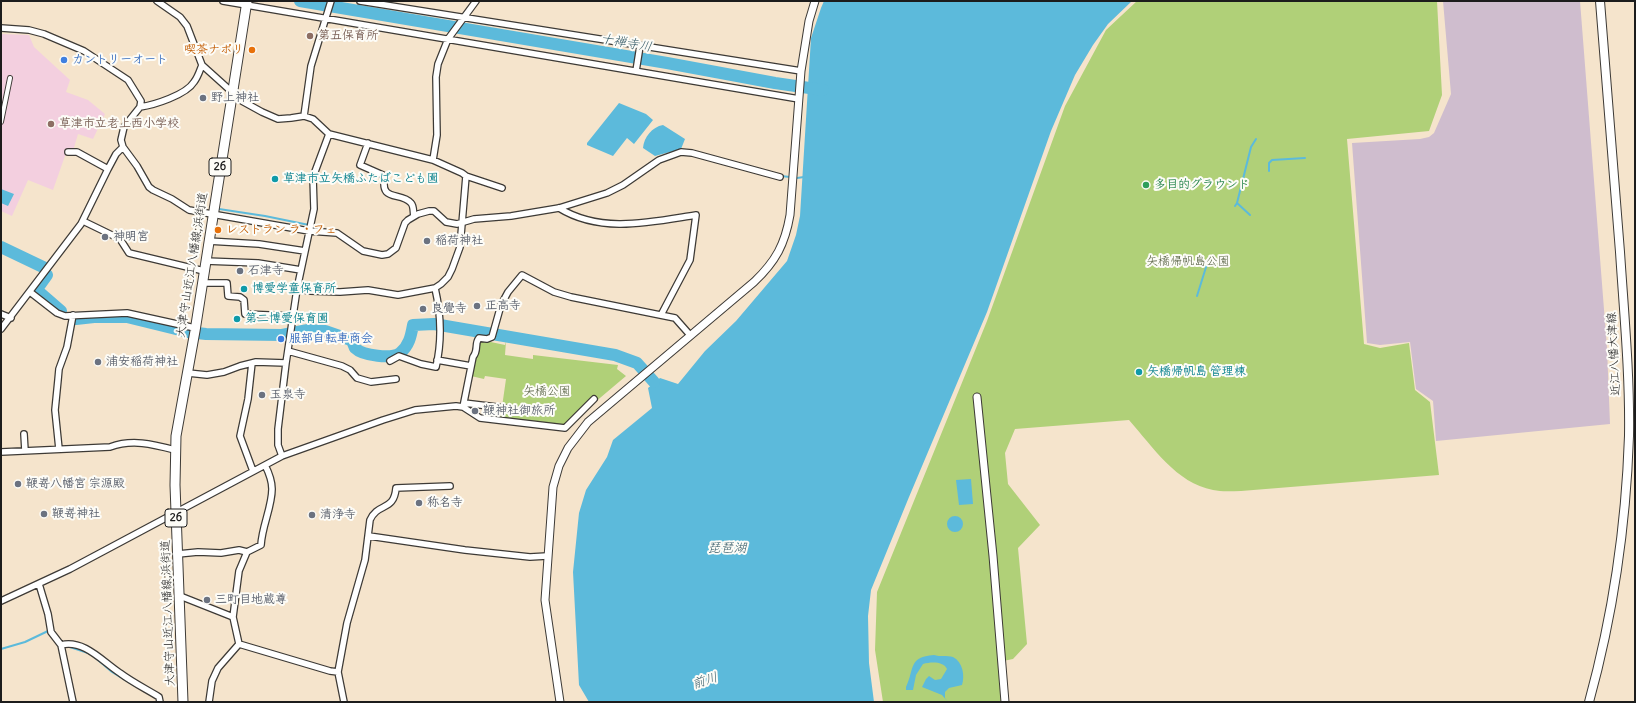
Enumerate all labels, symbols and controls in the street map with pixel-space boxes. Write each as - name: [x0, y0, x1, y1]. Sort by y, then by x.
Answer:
- place label: 第五保育所: [318, 29, 378, 43]
- marker: 第五保育所: [305, 31, 315, 41]
- water label: 十禅寺川: [599, 31, 653, 55]
- place label: 喫茶ナポリ: [184, 43, 244, 57]
- marker: 喫茶ナポリ: [247, 45, 257, 55]
- place label: カントリーオート: [72, 53, 168, 67]
- marker: カントリーオート: [59, 55, 69, 65]
- place label: 野上神社: [211, 91, 259, 105]
- marker: 野上神社: [198, 93, 208, 103]
- place label: 草津市立老上西小学校: [59, 117, 179, 131]
- marker: 草津市立老上西小学校: [46, 119, 56, 129]
- road number: 26: [209, 158, 231, 176]
- place label: 草津市立矢橋ふたばこども園: [283, 172, 439, 186]
- marker: 草津市立矢橋ふたばこども園: [270, 174, 280, 184]
- place label: 多目的グラウンド: [1154, 178, 1250, 192]
- marker: 多目的グラウンド: [1141, 180, 1151, 190]
- street label: 大津守山近江八幡線;浜街道: [173, 191, 211, 339]
- place label: レストラン ラ・フェ: [226, 223, 337, 237]
- marker: レストラン ラ・フェ: [213, 225, 223, 235]
- place label: 神明宮: [113, 230, 149, 244]
- marker: 神明宮: [100, 232, 110, 242]
- place label: 稲荷神社: [435, 234, 483, 248]
- marker: 稲荷神社: [422, 236, 432, 246]
- park label: 矢橋帰帆島公園: [1146, 255, 1230, 269]
- place label: 石津寺: [248, 264, 284, 278]
- marker: 石津寺: [235, 266, 245, 276]
- place label: 博愛学童保育所: [252, 282, 336, 296]
- marker: 博愛学童保育所: [239, 284, 249, 294]
- place label: 正高寺: [485, 299, 521, 313]
- marker: 正高寺: [472, 301, 482, 311]
- place label: 良覺寺: [431, 302, 467, 316]
- marker: 良覺寺: [418, 304, 428, 314]
- place label: 第二博愛保育園: [245, 312, 329, 326]
- street label: 近江八幡大津線: [1605, 312, 1623, 396]
- marker: 第二博愛保育園: [232, 314, 242, 324]
- place label: 服部自転車商会: [289, 332, 373, 346]
- marker: 服部自転車商会: [276, 334, 286, 344]
- place label: 浦安稲荷神社: [106, 355, 178, 369]
- marker: 浦安稲荷神社: [93, 357, 103, 367]
- place label: 矢橋帰帆島 管理棟: [1147, 365, 1246, 379]
- marker: 矢橋帰帆島 管理棟: [1134, 367, 1144, 377]
- park label: 矢橋公園: [523, 385, 571, 399]
- place label: 玉泉寺: [270, 388, 306, 402]
- marker: 玉泉寺: [257, 390, 267, 400]
- place label: 鞭神社御旅所: [483, 404, 555, 418]
- marker: 鞭神社御旅所: [470, 406, 480, 416]
- place label: 鞭嵜八幡宮 宗源殿: [26, 477, 125, 491]
- marker: 鞭嵜八幡宮 宗源殿: [13, 479, 23, 489]
- place label: 称名寺: [427, 496, 463, 510]
- marker: 称名寺: [414, 498, 424, 508]
- place label: 鞭嵜神社: [52, 507, 100, 521]
- place label: 清浄寺: [320, 508, 356, 522]
- marker: 鞭嵜神社: [39, 509, 49, 519]
- road number: 26: [165, 509, 187, 527]
- marker: 清浄寺: [307, 510, 317, 520]
- street label: 大津守山近江八幡線;浜街道: [158, 539, 178, 687]
- water label: 琵琶湖: [708, 540, 746, 556]
- place label: 三町目地蔵尊: [215, 593, 287, 607]
- marker: 三町目地蔵尊: [202, 595, 212, 605]
- water label: 前川: [690, 670, 720, 692]

